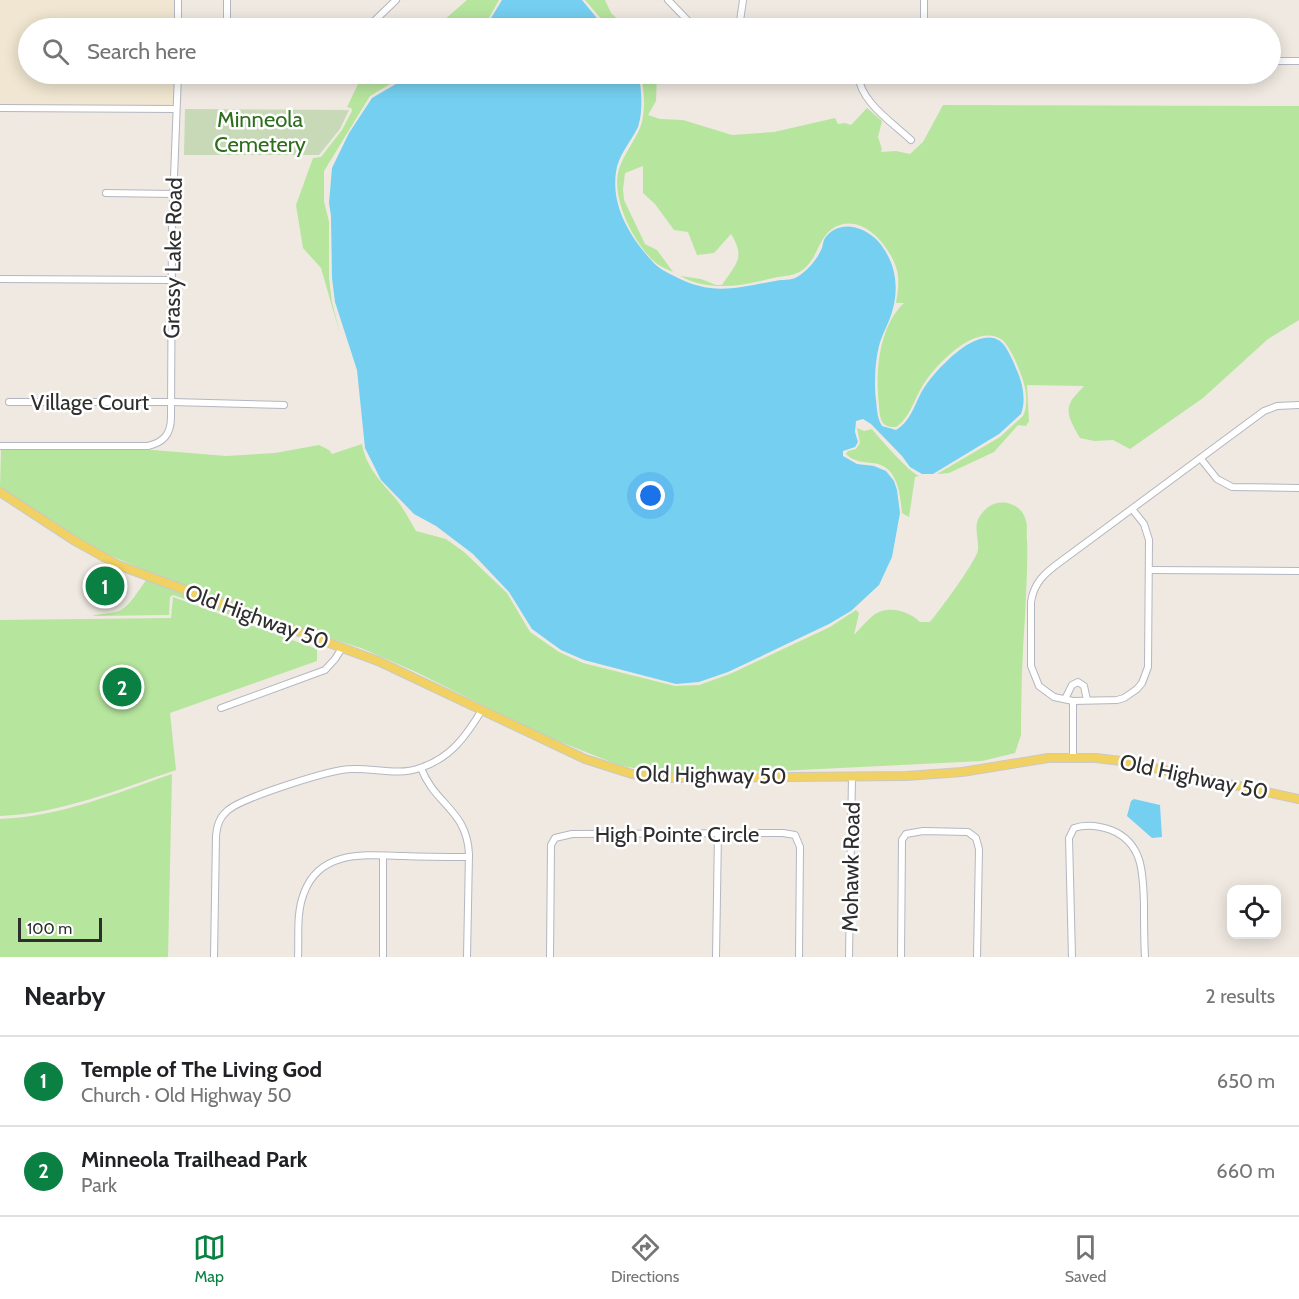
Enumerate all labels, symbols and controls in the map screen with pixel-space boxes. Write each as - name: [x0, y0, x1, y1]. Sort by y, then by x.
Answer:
- search box: [18, 18, 1281, 84]
- icon: search: [39, 35, 72, 68]
- text: Search here: [87, 38, 196, 65]
- park label: Minneola Cemetery: [214, 106, 306, 158]
- street label: Grassy Lake Road: [158, 177, 188, 339]
- street label: Village Court: [31, 389, 150, 416]
- your location: [636, 481, 665, 510]
- pin: 1: [86, 564, 124, 608]
- street label: Old Highway 50: [181, 578, 333, 656]
- pin: 2: [102, 664, 142, 710]
- street label: Old Highway 50: [1117, 748, 1271, 806]
- street label: Old Highway 50: [635, 760, 787, 790]
- street label: Mohawk Road: [836, 802, 866, 932]
- street label: High Pointe Circle: [595, 821, 759, 848]
- map controls: [1227, 885, 1281, 939]
- button: locate: [1227, 885, 1281, 939]
- scale bar: [18, 915, 102, 942]
- text: 100 m: [27, 919, 72, 938]
- text: Nearby: [24, 980, 105, 1012]
- text: 2 results: [1205, 984, 1275, 1008]
- text: Temple of The Living God: [81, 1056, 322, 1083]
- text: 1: [40, 1069, 47, 1093]
- text: 650 m: [1217, 1069, 1275, 1093]
- text: Church · Old Highway 50: [81, 1083, 292, 1107]
- text: Minneola Trailhead Park: [81, 1146, 307, 1173]
- text: 2: [38, 1159, 49, 1183]
- text: 660 m: [1216, 1159, 1275, 1183]
- text: Park: [81, 1173, 117, 1197]
- tab: Map: [193, 1231, 226, 1286]
- tab: Directions: [611, 1231, 679, 1286]
- tab: Saved: [1065, 1231, 1106, 1286]

